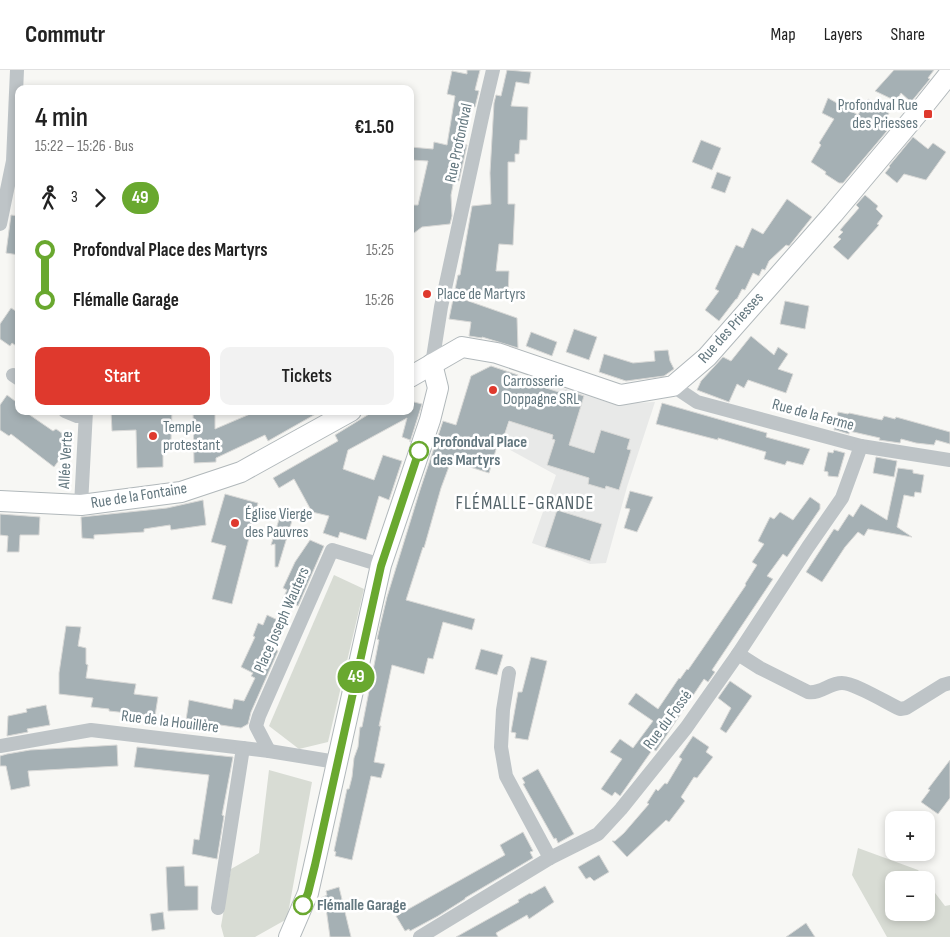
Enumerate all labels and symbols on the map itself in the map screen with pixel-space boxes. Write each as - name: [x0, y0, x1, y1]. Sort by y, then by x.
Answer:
- place label: Profondval Rue des Priesses: [838, 96, 918, 133]
- street label: Rue Profondval: [441, 102, 477, 184]
- marker: Profondval Rue des Priesses: [922, 108, 934, 120]
- place label: Place de Martyrs: [437, 285, 526, 304]
- marker: Place de Martyrs: [421, 288, 433, 300]
- street label: Rue des Priesses: [694, 289, 768, 367]
- place label: Carrosserie Doppagne SRL: [503, 372, 579, 409]
- marker: Carrosserie Doppagne SRL: [487, 384, 499, 396]
- street label: Rue de la Ferme: [770, 395, 856, 435]
- place label: Temple protestant: [163, 418, 220, 455]
- marker: Temple protestant: [147, 430, 159, 442]
- street label: Allée Verte: [55, 431, 77, 490]
- place label: Profondval Place des Martyrs: [433, 433, 527, 470]
- marker: Profondval Place des Martyrs: [409, 441, 429, 461]
- street label: Rue de la Fontaine: [90, 479, 188, 513]
- district label: FLÉMALLE-GRANDE: [456, 492, 594, 515]
- place label: Église Vierge des Pauvres: [245, 505, 313, 542]
- marker: Église Vierge des Pauvres: [229, 517, 241, 529]
- street label: Place Joseph Wauters: [250, 564, 314, 676]
- line badge: 49: [334, 661, 378, 693]
- street label: Rue du Fossé: [640, 687, 696, 753]
- street label: Rue de la Houillère: [120, 707, 220, 737]
- marker: Flémalle Garage: [293, 895, 313, 915]
- place label: Flémalle Garage: [317, 896, 406, 915]

